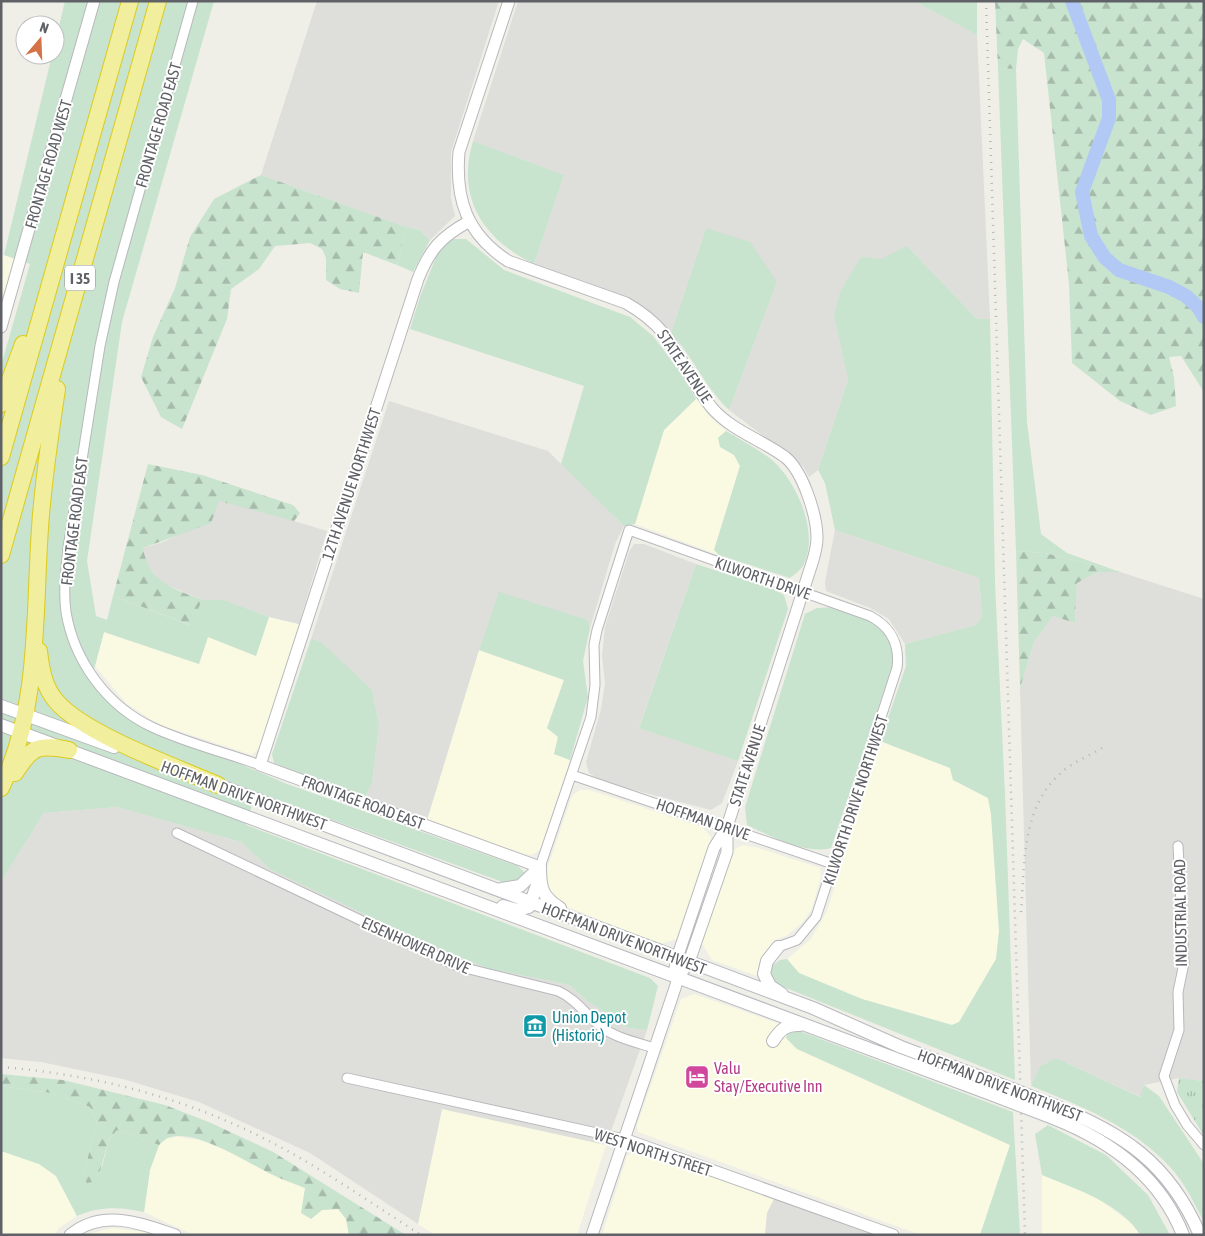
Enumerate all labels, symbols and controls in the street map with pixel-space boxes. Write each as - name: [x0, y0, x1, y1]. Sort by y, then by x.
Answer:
- north arrow: [15, 15, 65, 65]
- text: N: [38, 19, 51, 37]
- street label: FRONTAGE ROAD EAST: [132, 60, 184, 190]
- street label: FRONTAGE ROAD WEST: [21, 98, 75, 230]
- road number: I 35: [65, 266, 95, 290]
- street label: STATE AVENUE: [654, 326, 716, 406]
- street label: 12TH AVENUE NORTHWEST: [318, 406, 384, 562]
- street label: FRONTAGE ROAD EAST: [57, 456, 91, 586]
- street label: KILWORTH DRIVE: [713, 553, 813, 603]
- street label: KILWORTH DRIVE NORTHWEST: [819, 713, 891, 887]
- street label: STATE AVENUE: [725, 722, 769, 808]
- street label: HOFFMAN DRIVE NORTHWEST: [159, 757, 329, 833]
- street label: FRONTAGE ROAD EAST: [299, 771, 427, 833]
- street label: HOFFMAN DRIVE: [654, 795, 752, 843]
- street label: INDUSTRIAL ROAD: [1170, 859, 1190, 967]
- street label: HOFFMAN DRIVE NORTHWEST: [539, 898, 709, 978]
- street label: EISENHOWER DRIVE: [359, 913, 473, 977]
- place label: Union Depot (Historic): [552, 1008, 627, 1045]
- museum icon: Union Depot (Historic): [522, 1013, 548, 1039]
- street label: HOFFMAN DRIVE NORTHWEST: [915, 1045, 1085, 1125]
- place label: Valu Stay/Executive Inn: [714, 1059, 823, 1096]
- hotel icon: Valu Stay/Executive Inn: [684, 1064, 710, 1090]
- street label: WEST NORTH STREET: [592, 1125, 714, 1179]

